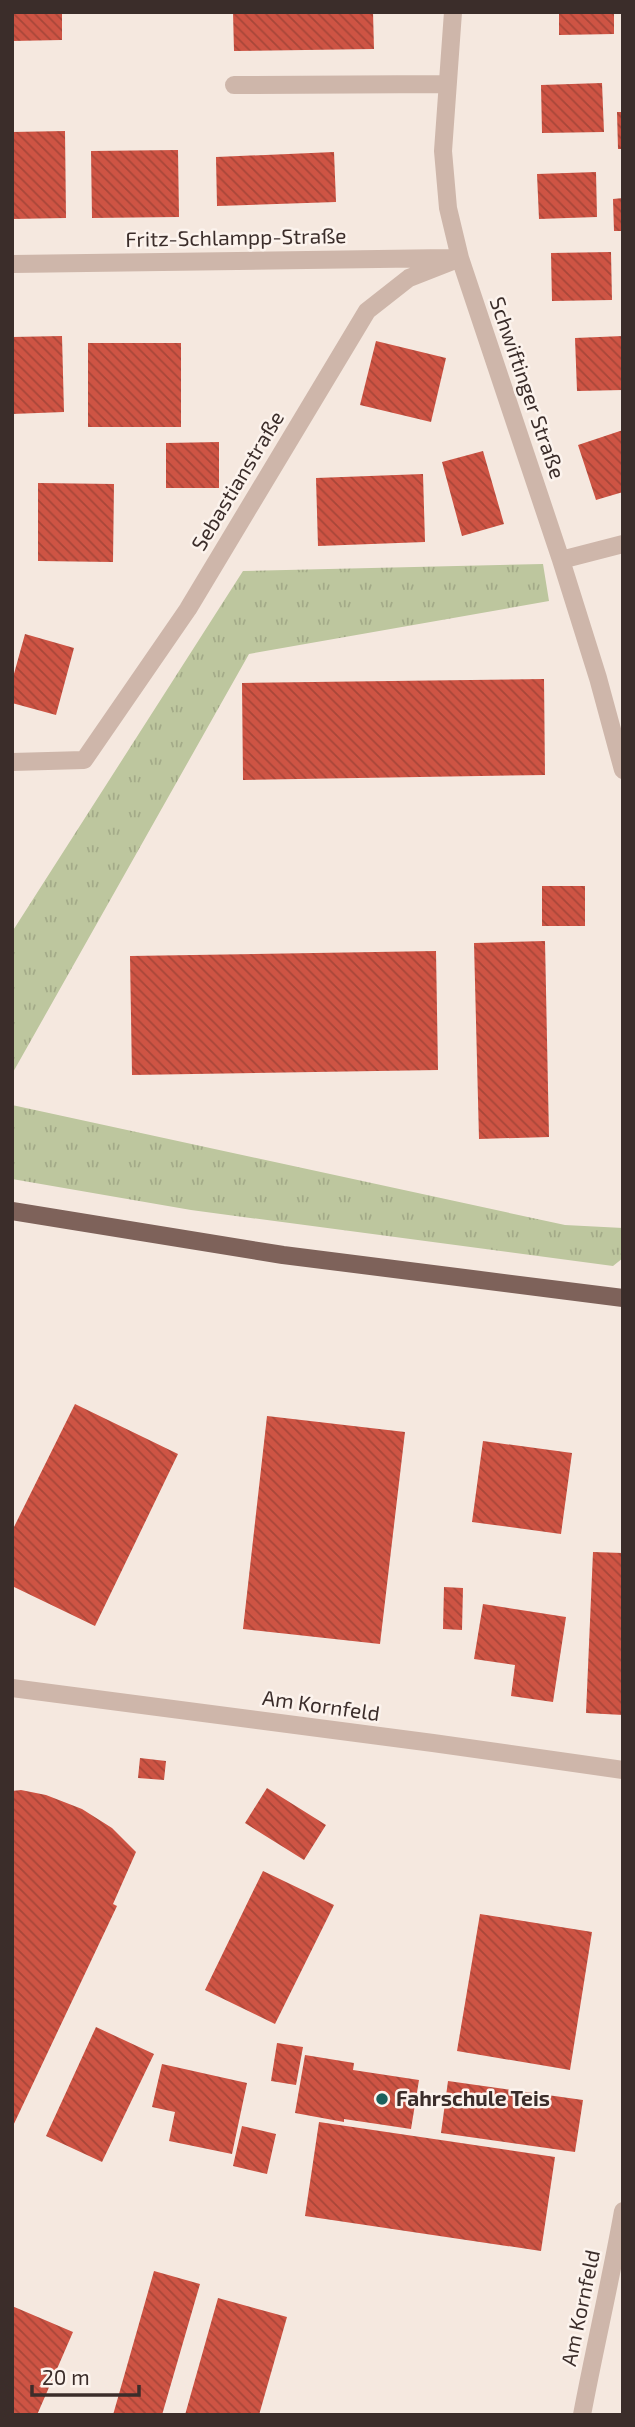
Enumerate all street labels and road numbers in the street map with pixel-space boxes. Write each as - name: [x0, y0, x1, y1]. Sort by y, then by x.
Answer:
- street label: Fritz-Schlampp-Straße: [125, 222, 347, 251]
- street label: Schwiftinger Straße: [486, 293, 571, 482]
- street label: Sebastianstraße: [185, 406, 288, 554]
- street label: Am Kornfeld: [261, 1684, 381, 1725]
- street label: Am Kornfeld: [555, 2247, 604, 2368]

